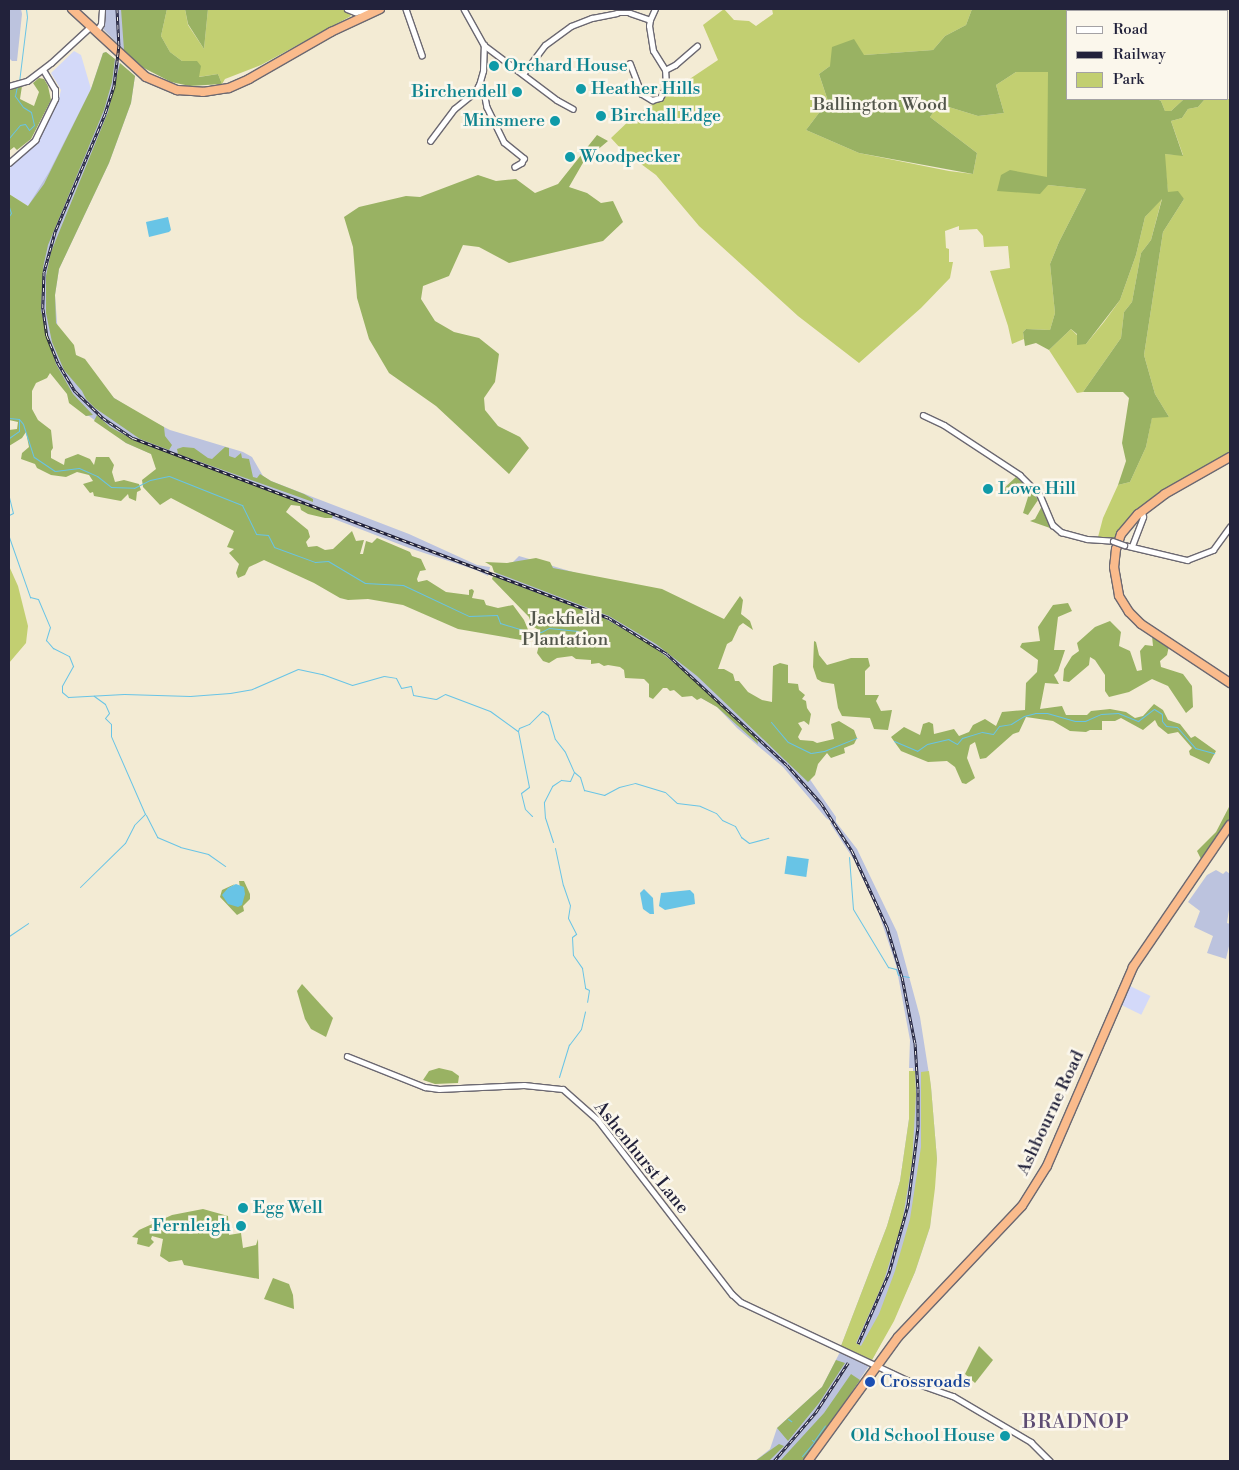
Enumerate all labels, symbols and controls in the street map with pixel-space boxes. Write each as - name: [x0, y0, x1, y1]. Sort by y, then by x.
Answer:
- legend: [1066, 10, 1229, 100]
- text: Road: [1113, 20, 1148, 39]
- text: Railway: [1113, 45, 1166, 64]
- place label: Orchard House: [504, 55, 628, 77]
- marker: Orchard House: [488, 60, 500, 72]
- text: Park: [1113, 70, 1144, 89]
- place label: Heather Hills: [591, 78, 700, 100]
- place label: Birchendell: [411, 81, 507, 103]
- marker: Heather Hills: [575, 83, 587, 95]
- marker: Birchendell: [511, 86, 523, 98]
- park label: Ballington Wood: [813, 94, 947, 116]
- place label: Birchall Edge: [611, 105, 721, 127]
- place label: Minsmere: [463, 110, 545, 132]
- marker: Birchall Edge: [595, 110, 607, 122]
- marker: Minsmere: [549, 115, 561, 127]
- place label: Woodpecker: [580, 146, 680, 168]
- marker: Woodpecker: [564, 151, 576, 163]
- place label: Lowe Hill: [998, 478, 1076, 500]
- marker: Lowe Hill: [982, 483, 994, 495]
- park label: Jackfield Plantation: [522, 609, 608, 652]
- street label: Ashbourne Road: [1013, 1047, 1089, 1179]
- street label: Ashenhurst Lane: [589, 1097, 693, 1219]
- place label: Egg Well: [253, 1197, 323, 1219]
- marker: Egg Well: [237, 1202, 249, 1214]
- place label: Fernleigh: [152, 1215, 231, 1237]
- marker: Fernleigh: [235, 1220, 247, 1232]
- place label: Crossroads: [880, 1371, 971, 1393]
- marker: Crossroads: [864, 1376, 876, 1388]
- district label: BRADNOP: [1021, 1410, 1131, 1434]
- place label: Old School House: [851, 1425, 995, 1447]
- marker: Old School House: [999, 1430, 1011, 1442]

